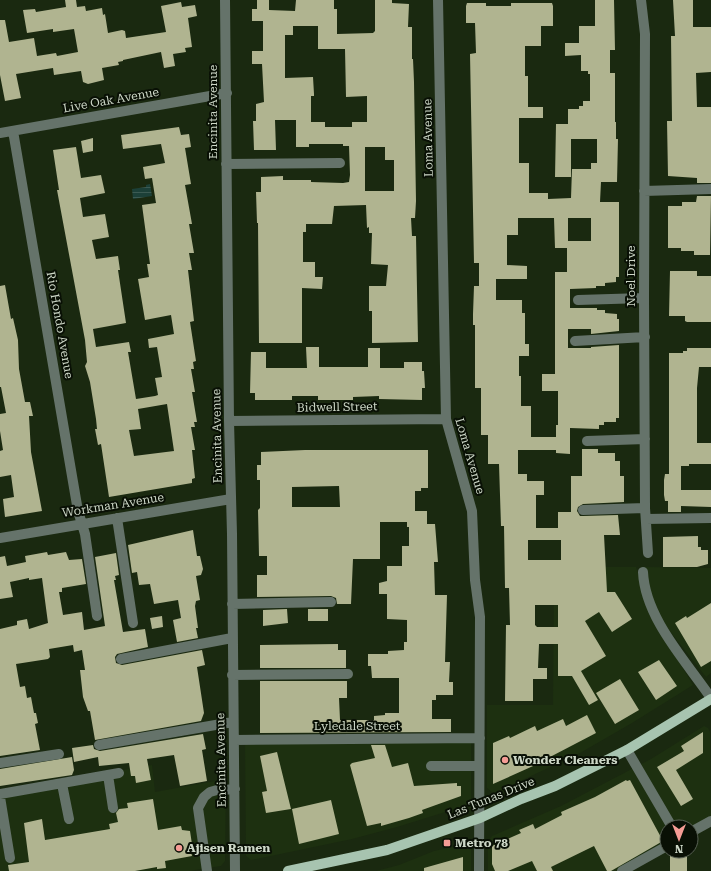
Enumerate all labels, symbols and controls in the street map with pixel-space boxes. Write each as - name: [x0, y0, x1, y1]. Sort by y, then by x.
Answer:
- street label: Encinita Avenue: [206, 64, 220, 159]
- street label: Live Oak Avenue: [62, 85, 161, 115]
- street label: Loma Avenue: [420, 98, 436, 177]
- street label: Noel Drive: [624, 245, 638, 307]
- street label: Rio Hondo Avenue: [44, 270, 76, 380]
- street label: Encinita Avenue: [209, 388, 225, 483]
- street label: Bidwell Street: [297, 399, 378, 415]
- street label: Loma Avenue: [452, 416, 488, 496]
- street label: Workman Avenue: [61, 490, 165, 520]
- street label: Encinita Avenue: [213, 712, 229, 807]
- street label: Lyledale Street: [314, 719, 401, 733]
- place label: Wonder Cleaners: [513, 753, 617, 767]
- marker: Wonder Cleaners: [500, 755, 510, 765]
- street label: Las Tunas Drive: [445, 774, 537, 822]
- north arrow: [659, 819, 699, 859]
- place label: Metro 78: [455, 836, 508, 850]
- marker: Metro 78: [442, 838, 452, 848]
- place label: Ajisen Ramen: [187, 841, 270, 855]
- text: N: [674, 842, 683, 855]
- marker: Ajisen Ramen: [174, 843, 184, 853]

